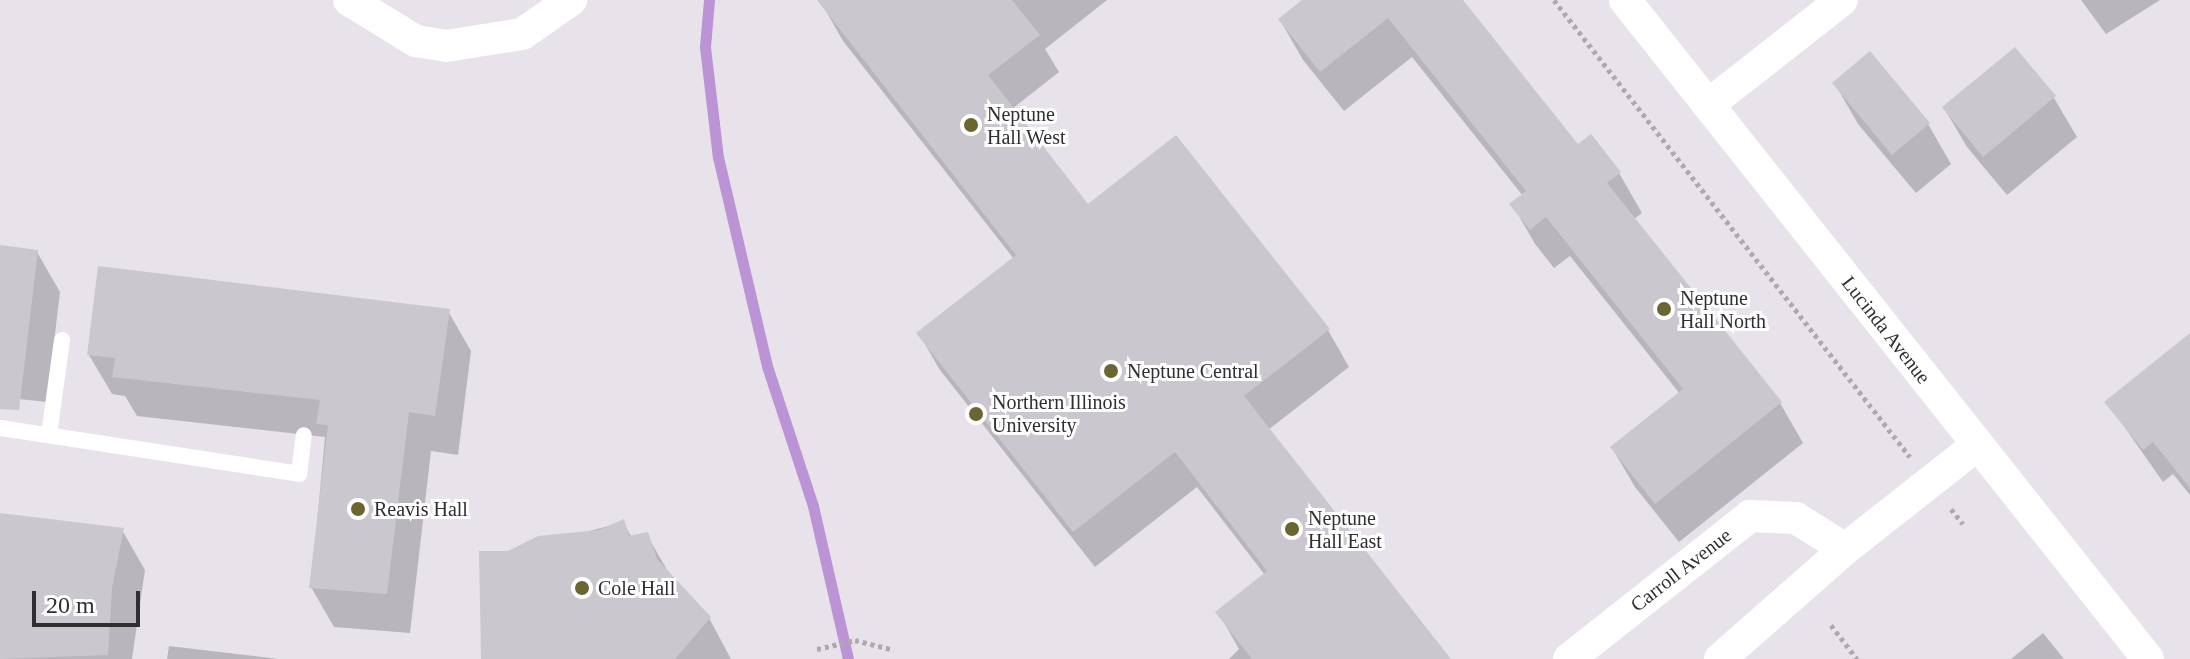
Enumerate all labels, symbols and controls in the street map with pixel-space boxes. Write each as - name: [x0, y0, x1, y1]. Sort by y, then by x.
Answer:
- place label: Neptune Hall West: [987, 102, 1066, 149]
- marker: Neptune Hall West: [962, 116, 980, 134]
- street label: Lucinda Avenue: [1836, 271, 1936, 389]
- place label: Neptune Hall North: [1680, 286, 1766, 333]
- marker: Neptune Hall North: [1655, 300, 1673, 318]
- place label: Neptune Central: [1127, 359, 1259, 383]
- marker: Neptune Central: [1102, 362, 1120, 380]
- place label: Northern Illinois University: [992, 390, 1126, 437]
- marker: Northern Illinois University: [967, 405, 985, 423]
- place label: Reavis Hall: [374, 497, 468, 521]
- marker: Reavis Hall: [349, 500, 367, 518]
- place label: Neptune Hall East: [1308, 506, 1382, 553]
- marker: Neptune Hall East: [1283, 520, 1301, 538]
- street label: Carroll Avenue: [1625, 523, 1737, 617]
- scale bar: [36, 575, 144, 625]
- place label: Cole Hall: [598, 576, 675, 600]
- marker: Cole Hall: [573, 579, 591, 597]
- text: 20 m: [46, 592, 95, 618]

